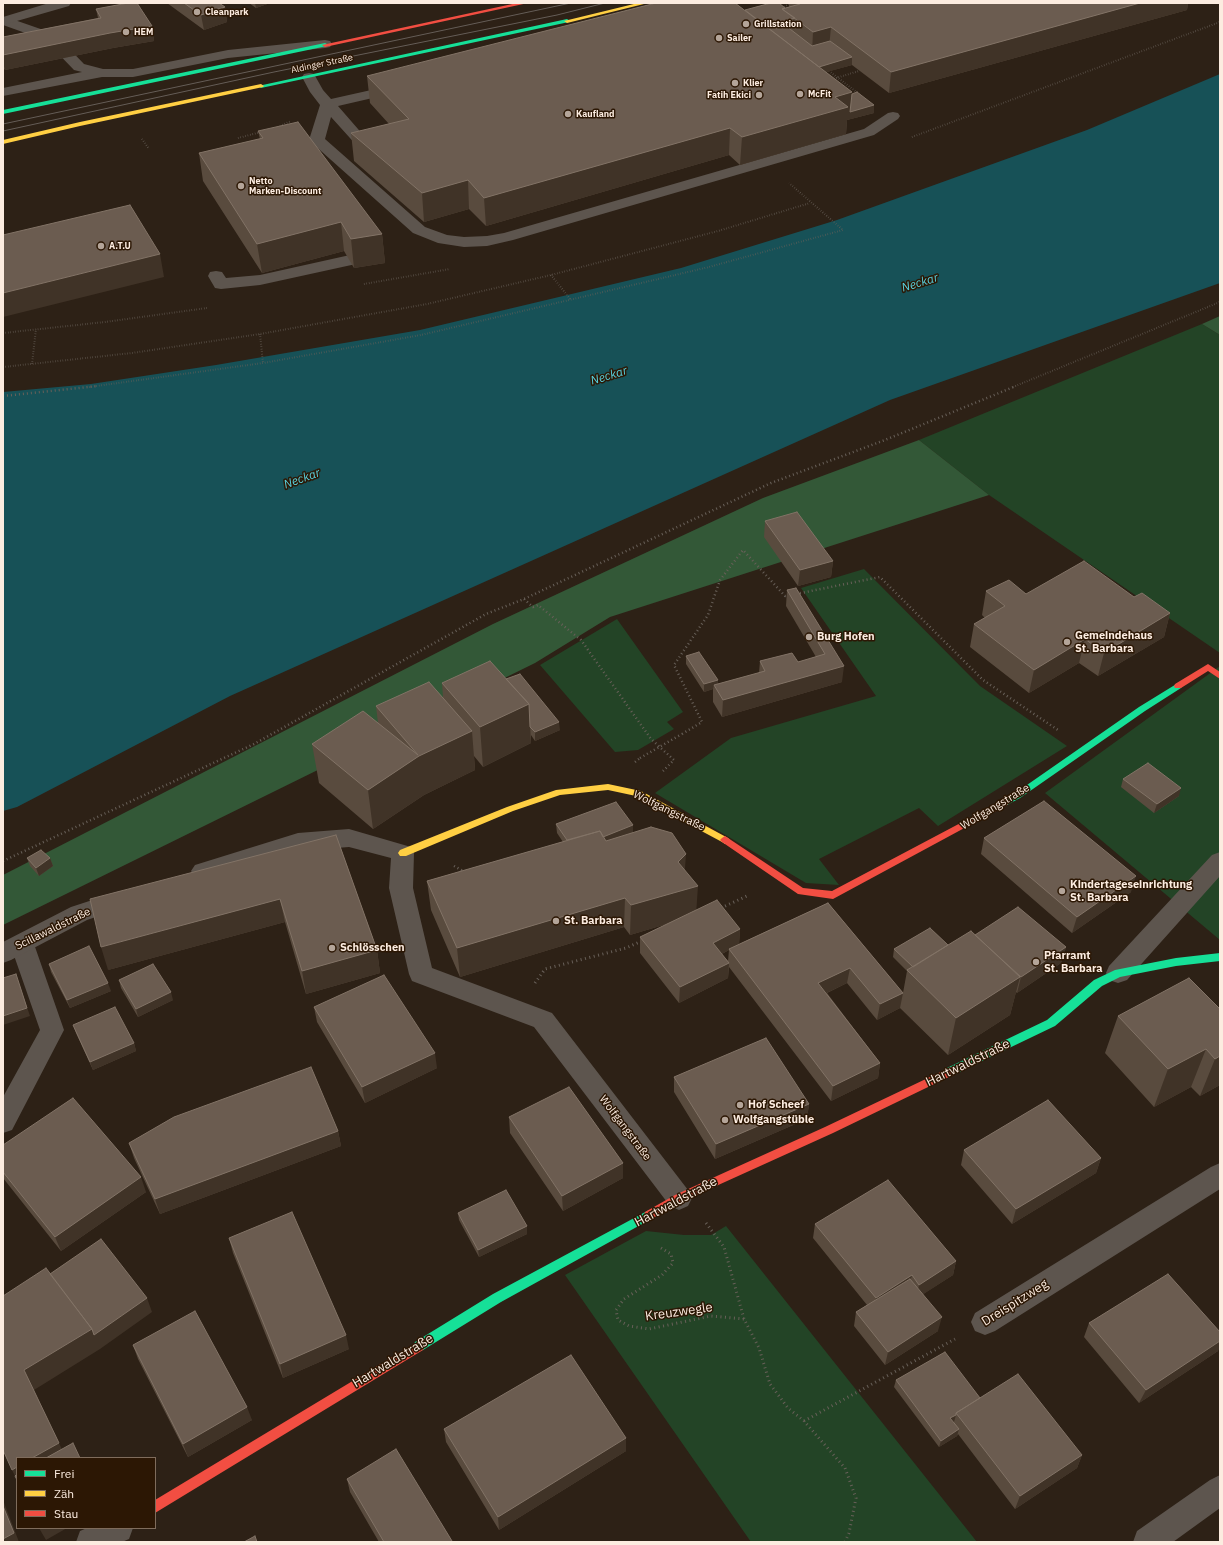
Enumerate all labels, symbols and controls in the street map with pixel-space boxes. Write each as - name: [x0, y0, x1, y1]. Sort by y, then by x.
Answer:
- marker: Cleanpark: [192, 7, 202, 17]
- place label: Cleanpark: [205, 7, 249, 17]
- marker: Grillstation: [741, 19, 751, 29]
- place label: Grillstation: [754, 19, 802, 29]
- marker: HEM: [121, 27, 131, 37]
- place label: HEM: [134, 27, 153, 37]
- marker: Sailer: [714, 33, 724, 43]
- place label: Sailer: [727, 33, 752, 43]
- street label: Aldinger Straße: [290, 52, 354, 76]
- marker: Klier: [730, 78, 740, 88]
- place label: Klier: [743, 78, 763, 88]
- marker: McFit: [795, 89, 805, 99]
- place label: McFit: [808, 89, 831, 99]
- place label: Fatih Ekici: [707, 90, 751, 100]
- marker: Fatih Ekici: [754, 90, 764, 100]
- marker: Kaufland: [563, 109, 573, 119]
- place label: Kaufland: [576, 109, 615, 119]
- place label: Netto Marken-Discount: [249, 176, 321, 197]
- marker: Netto Marken-Discount: [236, 181, 246, 191]
- marker: A.T.U: [96, 241, 106, 251]
- place label: A.T.U: [109, 241, 131, 251]
- water label: Neckar: [900, 271, 940, 295]
- water label: Neckar: [589, 364, 629, 388]
- water label: Neckar: [282, 466, 322, 492]
- place label: Gemeindehaus St. Barbara: [1075, 629, 1153, 655]
- place label: Burg Hofen: [817, 630, 875, 644]
- marker: Burg Hofen: [804, 632, 814, 642]
- marker: Gemeindehaus St. Barbara: [1062, 637, 1072, 647]
- street label: Wolfgangstraße: [958, 781, 1032, 833]
- street label: Wolfgangstraße: [631, 788, 707, 834]
- place label: Kindertageseinrichtung St. Barbara: [1070, 878, 1192, 904]
- marker: Kindertageseinrichtung St. Barbara: [1057, 886, 1067, 896]
- street label: Scillawaldstraße: [13, 905, 93, 953]
- place label: St. Barbara: [564, 914, 623, 928]
- marker: St. Barbara: [551, 916, 561, 926]
- place label: Schlösschen: [340, 941, 405, 955]
- marker: Schlösschen: [327, 943, 337, 953]
- place label: Pfarramt St. Barbara: [1044, 949, 1103, 975]
- marker: Pfarramt St. Barbara: [1031, 957, 1041, 967]
- street label: Hartwaldstraße: [924, 1036, 1012, 1090]
- street label: Wolfgangstraße: [596, 1093, 654, 1163]
- place label: Hof Scheef: [748, 1098, 804, 1112]
- marker: Hof Scheef: [735, 1100, 745, 1110]
- place label: Wolfgangstüble: [733, 1113, 814, 1127]
- marker: Wolfgangstüble: [720, 1115, 730, 1125]
- street label: Hartwaldstraße: [632, 1174, 720, 1230]
- street label: Dreispitzweg: [979, 1276, 1051, 1330]
- street label: Kreuzwegle: [644, 1300, 714, 1324]
- street label: Hartwaldstraße: [350, 1331, 436, 1391]
- legend: [16, 1457, 156, 1529]
- text: Frei: [54, 1466, 74, 1481]
- text: Zäh: [54, 1486, 74, 1501]
- text: Stau: [54, 1506, 78, 1521]

